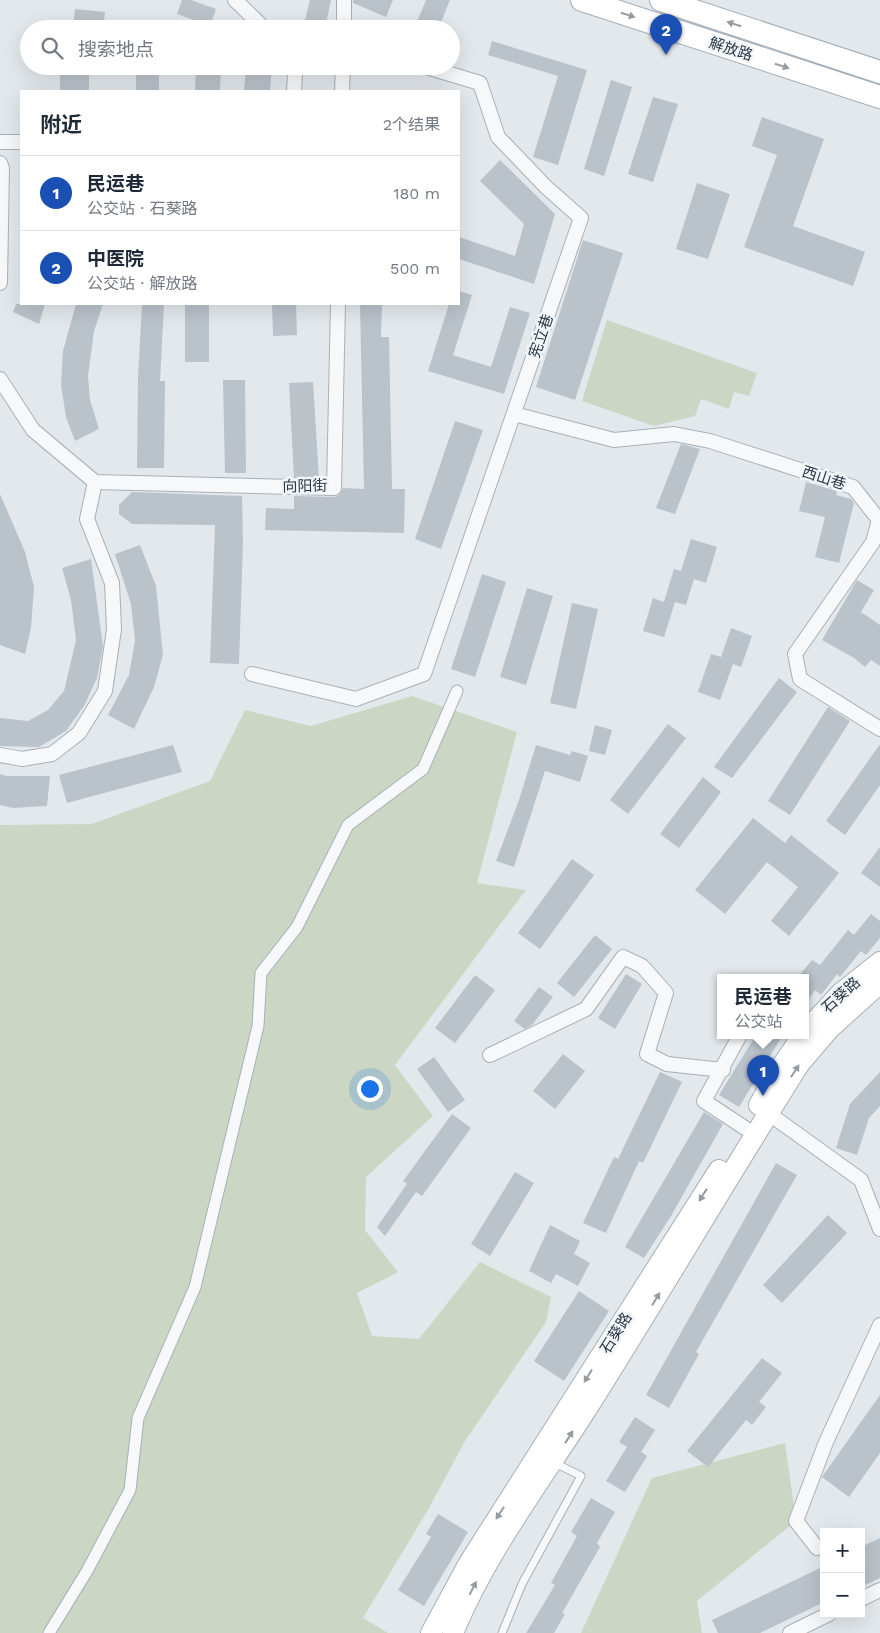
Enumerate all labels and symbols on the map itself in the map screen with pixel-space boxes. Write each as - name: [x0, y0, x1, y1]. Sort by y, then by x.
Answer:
- one-way arrow: [621, 12, 636, 20]
- pin: 2: [650, 14, 682, 55]
- one-way arrow: [726, 20, 741, 28]
- street label: 解放路: [707, 33, 755, 65]
- one-way arrow: [775, 63, 790, 71]
- street label: 宪立巷: [525, 312, 557, 360]
- street label: 西山巷: [800, 462, 848, 494]
- street label: 向阳街: [282, 477, 328, 495]
- street label: 石葵路: [818, 973, 864, 1017]
- pin: 1: [747, 1055, 779, 1096]
- one-way arrow: [791, 1064, 800, 1078]
- your location: [357, 1076, 383, 1102]
- one-way arrow: [699, 1188, 708, 1201]
- one-way arrow: [651, 1292, 660, 1305]
- street label: 石葵路: [596, 1309, 636, 1357]
- one-way arrow: [584, 1370, 593, 1383]
- one-way arrow: [565, 1430, 574, 1443]
- one-way arrow: [496, 1507, 505, 1520]
- one-way arrow: [469, 1581, 477, 1596]

